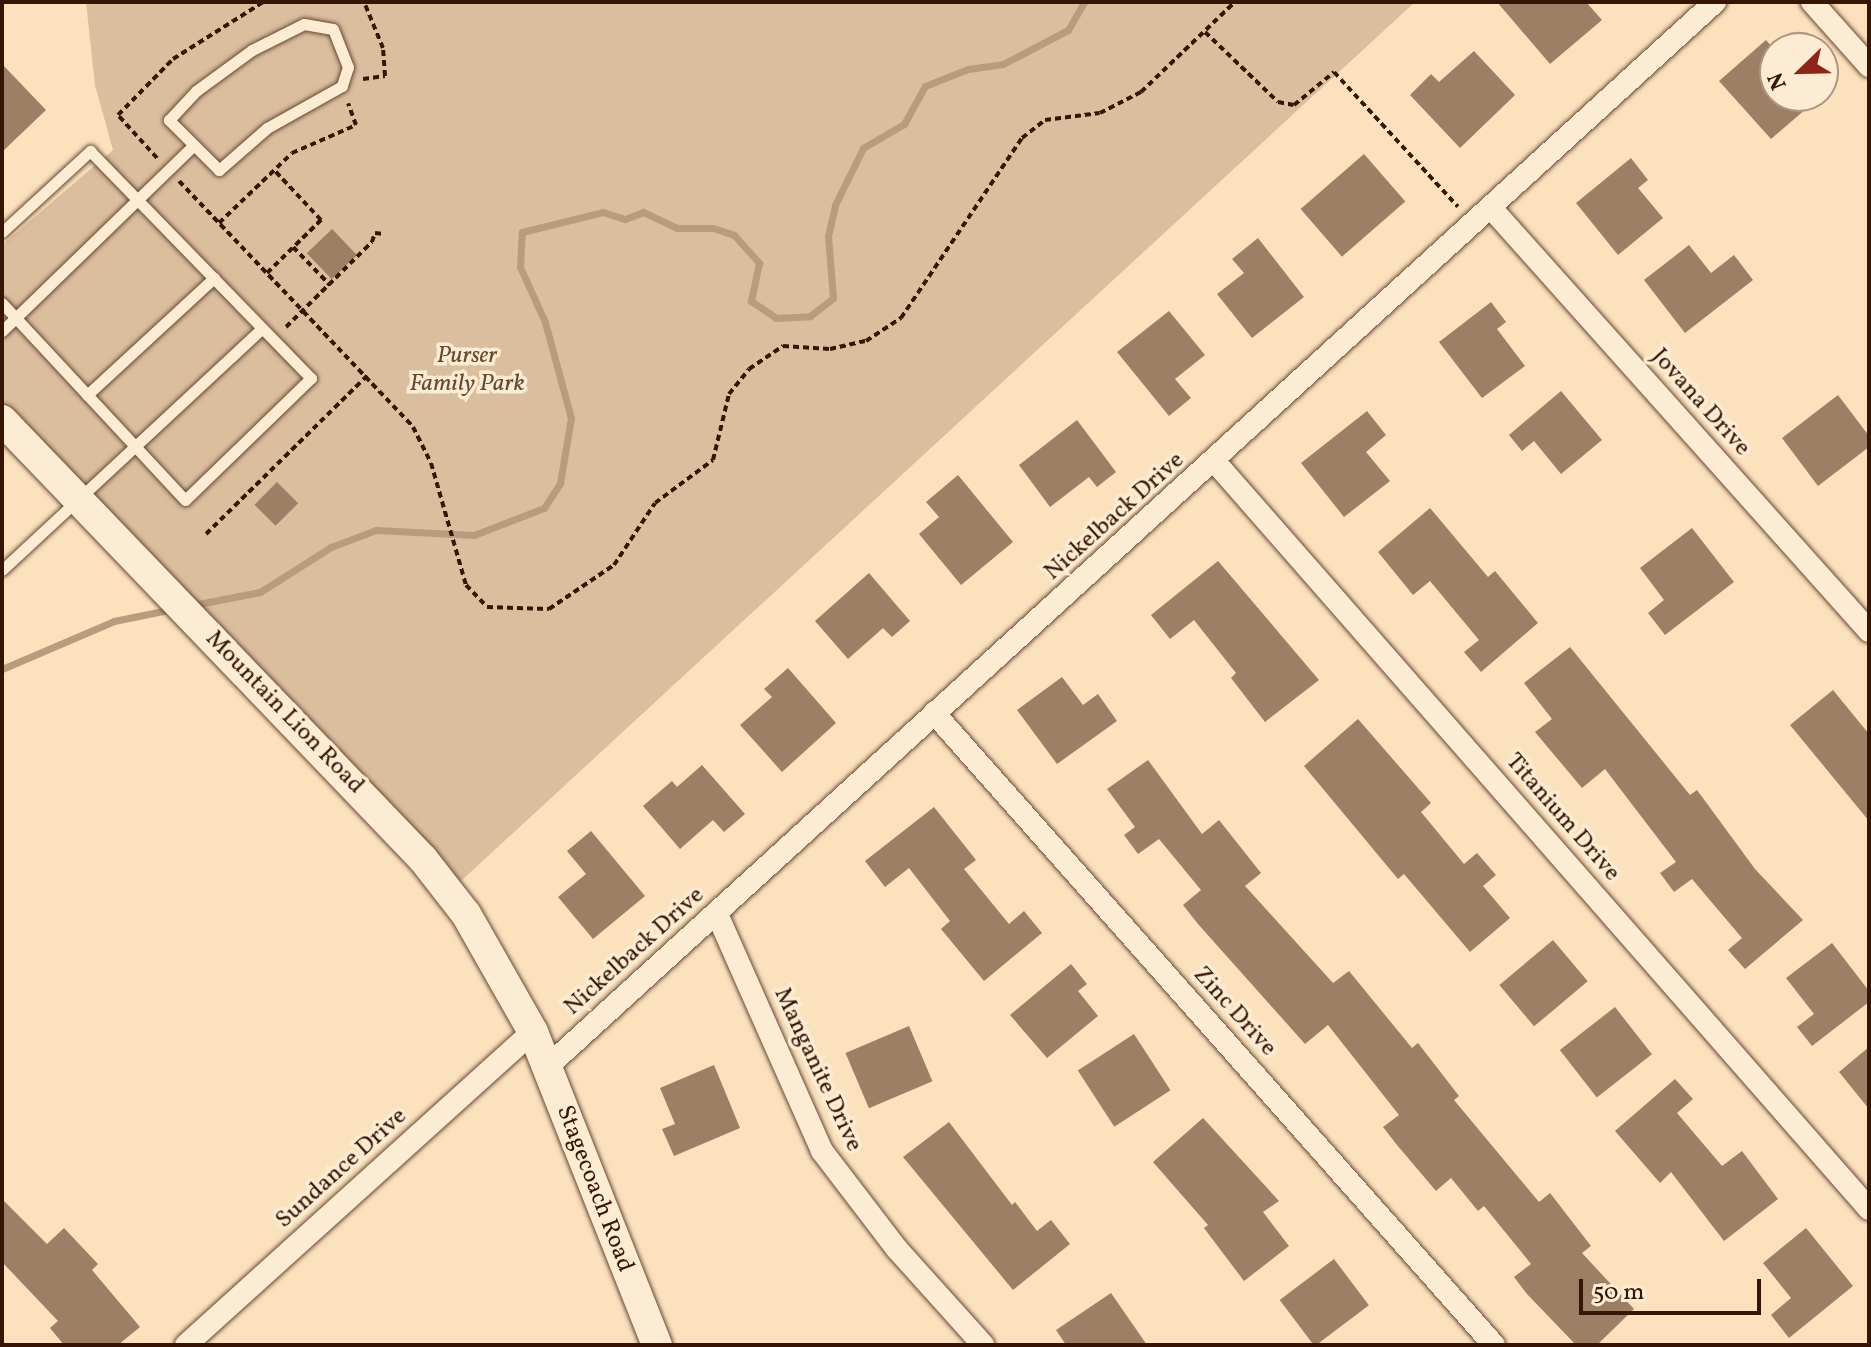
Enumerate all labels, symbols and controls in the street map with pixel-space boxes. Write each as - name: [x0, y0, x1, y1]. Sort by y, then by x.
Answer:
- north arrow: [1759, 32, 1839, 112]
- text: N: [1761, 67, 1796, 94]
- park label: Purser Family Park: [409, 343, 525, 399]
- street label: Jovana Drive: [1644, 343, 1756, 463]
- street label: Nickelback Drive: [1039, 447, 1191, 587]
- street label: Mountain Lion Road: [199, 625, 369, 801]
- street label: Titanium Drive: [1499, 748, 1625, 888]
- street label: Nickelback Drive: [559, 882, 711, 1022]
- street label: Zinc Drive: [1186, 961, 1282, 1063]
- street label: Manganite Drive: [766, 984, 868, 1156]
- street label: Stagecoach Road: [549, 1102, 639, 1276]
- street label: Sundance Drive: [271, 1103, 413, 1235]
- scale bar: [1583, 1263, 1765, 1313]
- text: 50 m: [1593, 1276, 1645, 1310]

